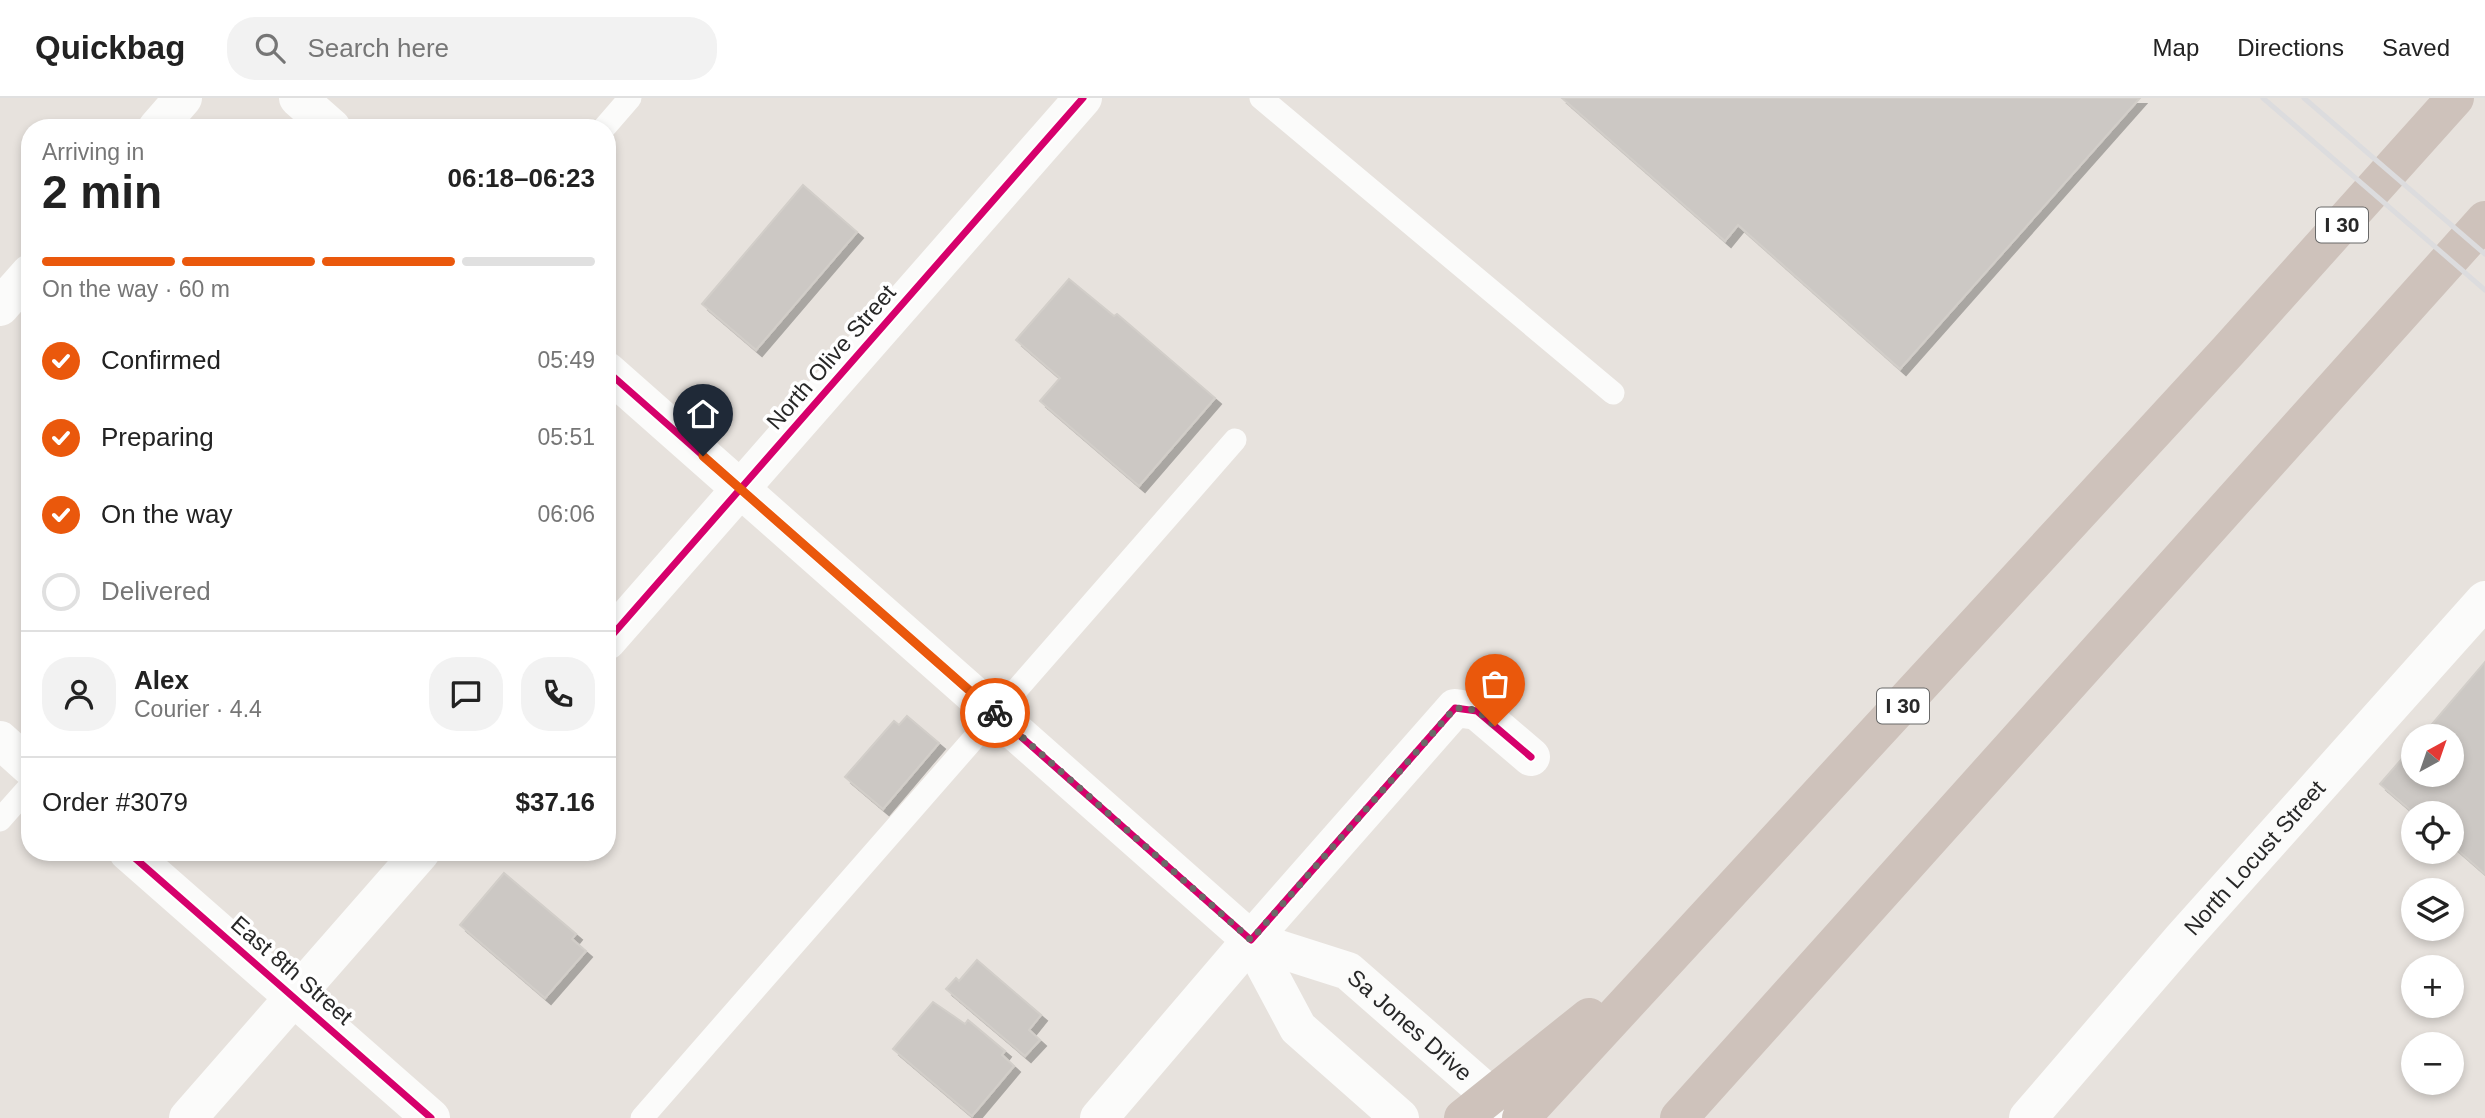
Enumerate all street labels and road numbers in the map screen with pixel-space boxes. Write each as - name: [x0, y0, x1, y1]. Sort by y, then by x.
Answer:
- road number: I 30: [2316, 208, 2368, 242]
- street label: North Olive Street: [761, 279, 901, 435]
- road number: I 30: [1877, 688, 1929, 724]
- street label: North Locust Street: [2179, 775, 2331, 940]
- street label: East 8th Street: [226, 910, 358, 1030]
- street label: Sa Jones Drive: [1343, 964, 1477, 1086]

